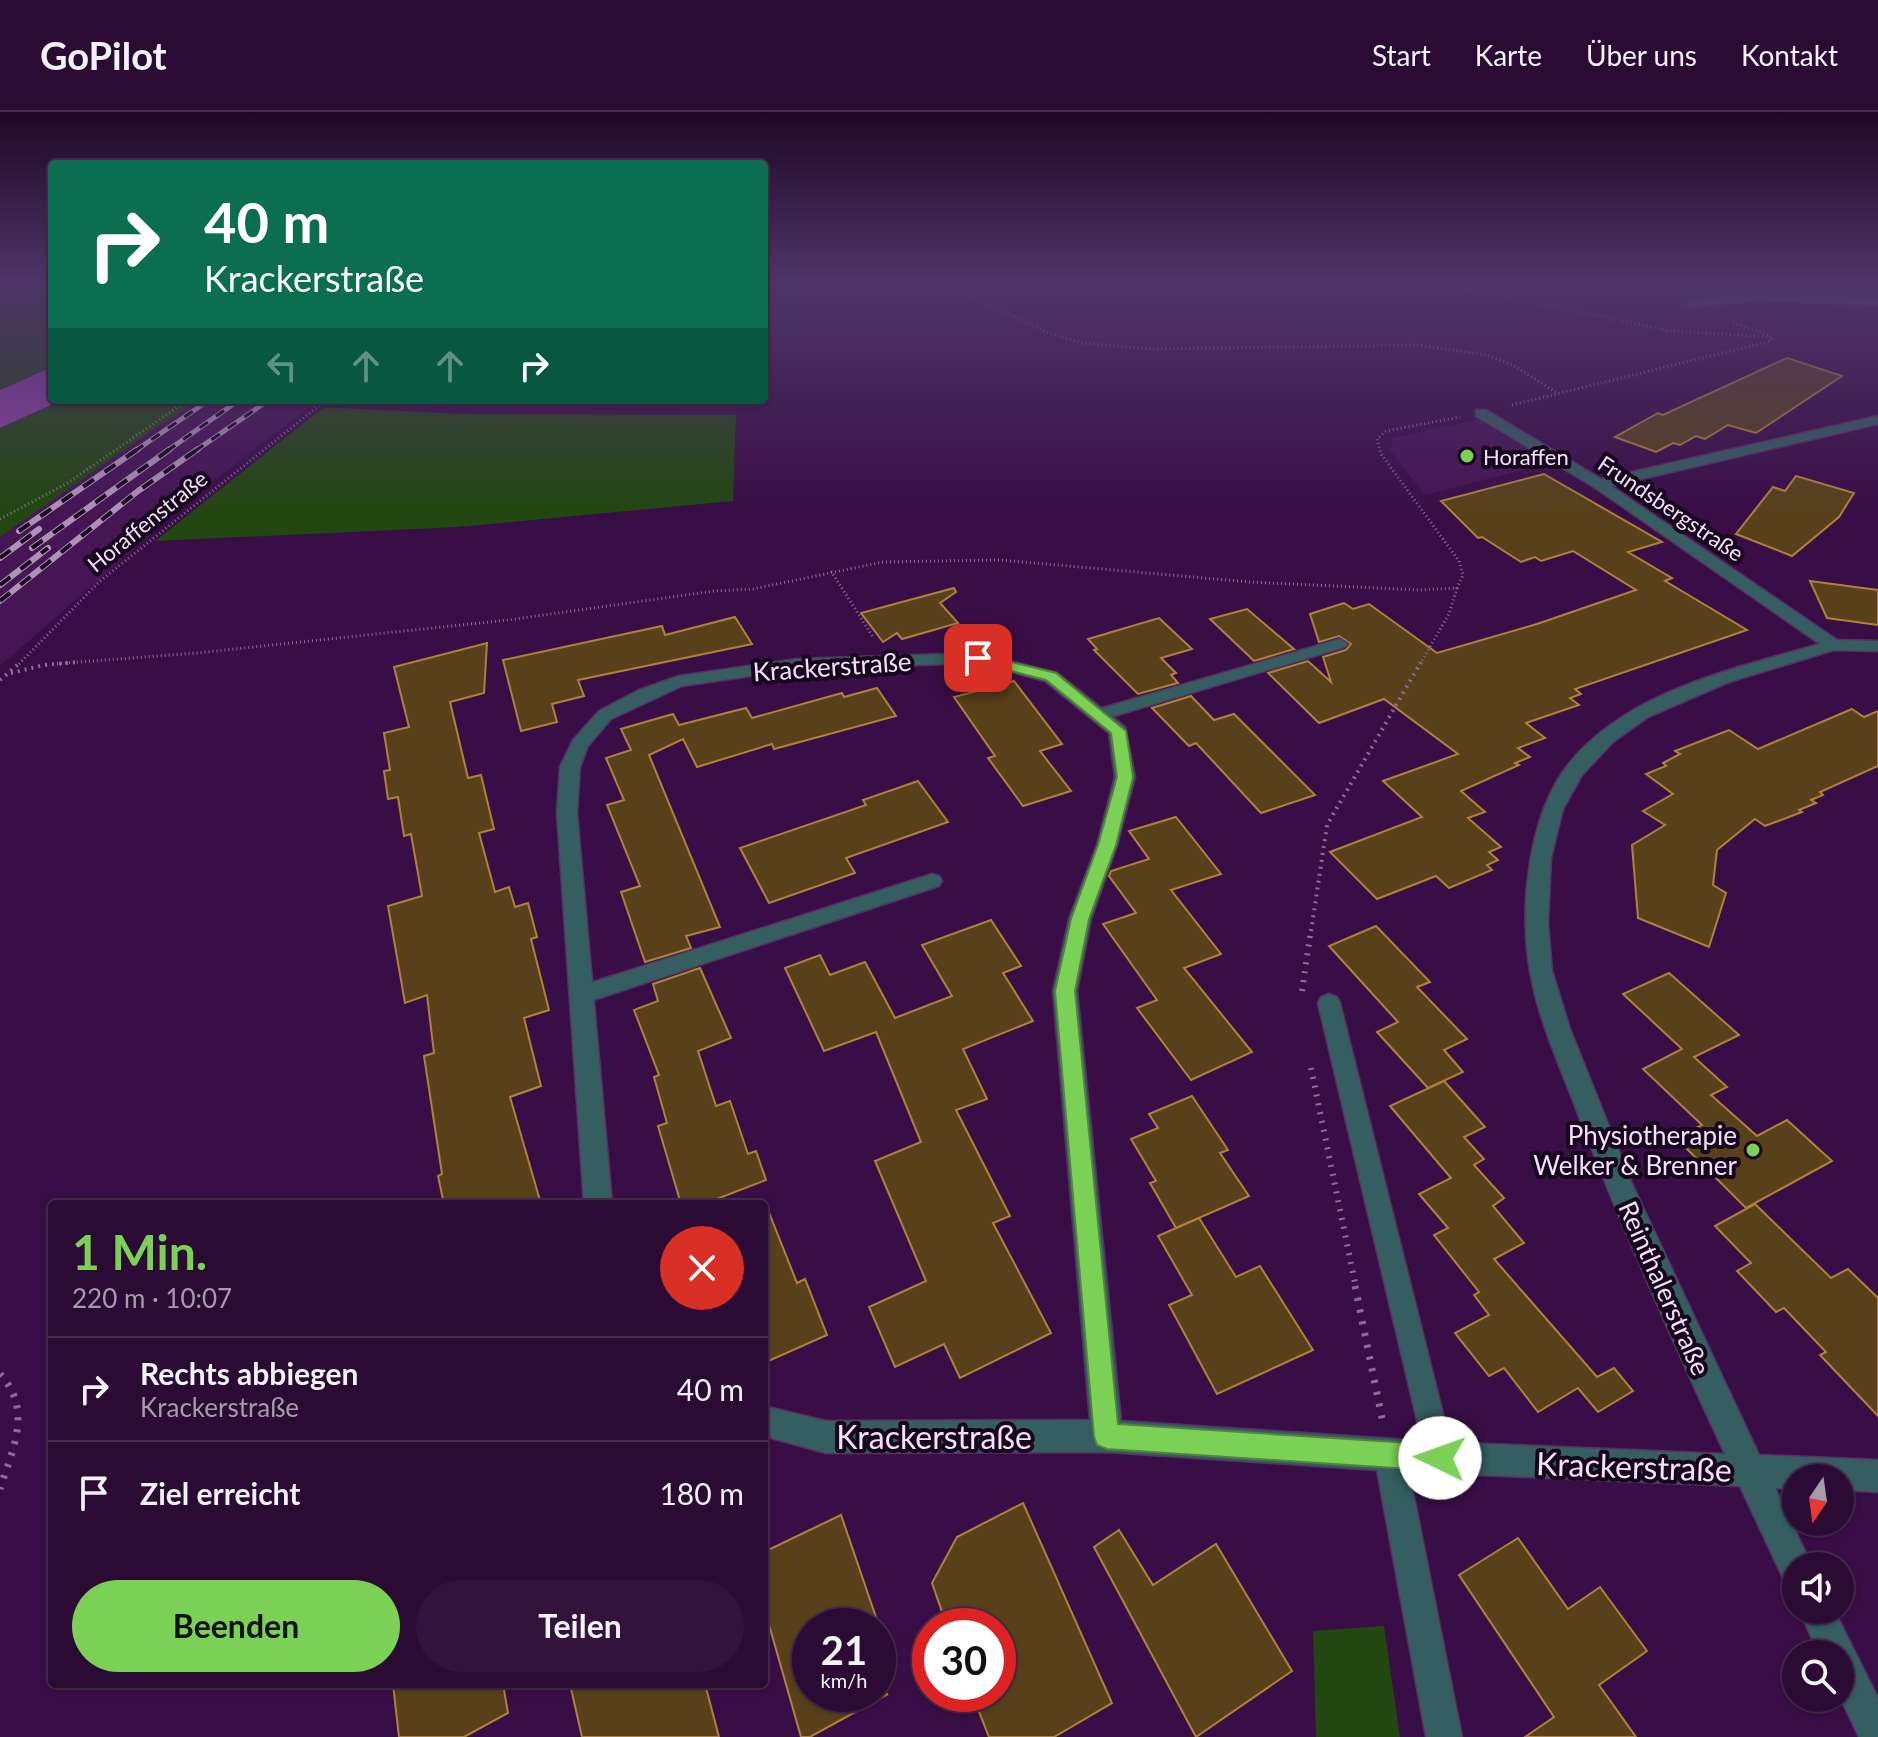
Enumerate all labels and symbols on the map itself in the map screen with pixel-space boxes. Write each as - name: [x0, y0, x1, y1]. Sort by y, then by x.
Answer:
- place label: Horaffen: [1483, 443, 1569, 470]
- marker: Horaffen: [1458, 447, 1476, 465]
- street label: Frundsbergstraße: [1593, 449, 1749, 567]
- street label: Horaffenstraße: [82, 464, 212, 578]
- pin: [944, 624, 1012, 692]
- street label: Krackerstraße: [752, 644, 912, 688]
- place label: Physiotherapie Welker & Brenner: [1533, 1119, 1738, 1181]
- marker: Physiotherapie Welker & Brenner: [1744, 1141, 1762, 1159]
- street label: Reinthalerstraße: [1612, 1196, 1718, 1380]
- position arrow: [1398, 1416, 1482, 1500]
- street label: Krackerstraße: [836, 1417, 1032, 1456]
- street label: Krackerstraße: [1536, 1443, 1732, 1489]
- north arrow: [1782, 1464, 1854, 1536]
- speed limit sign: 30: [912, 1608, 1016, 1712]

